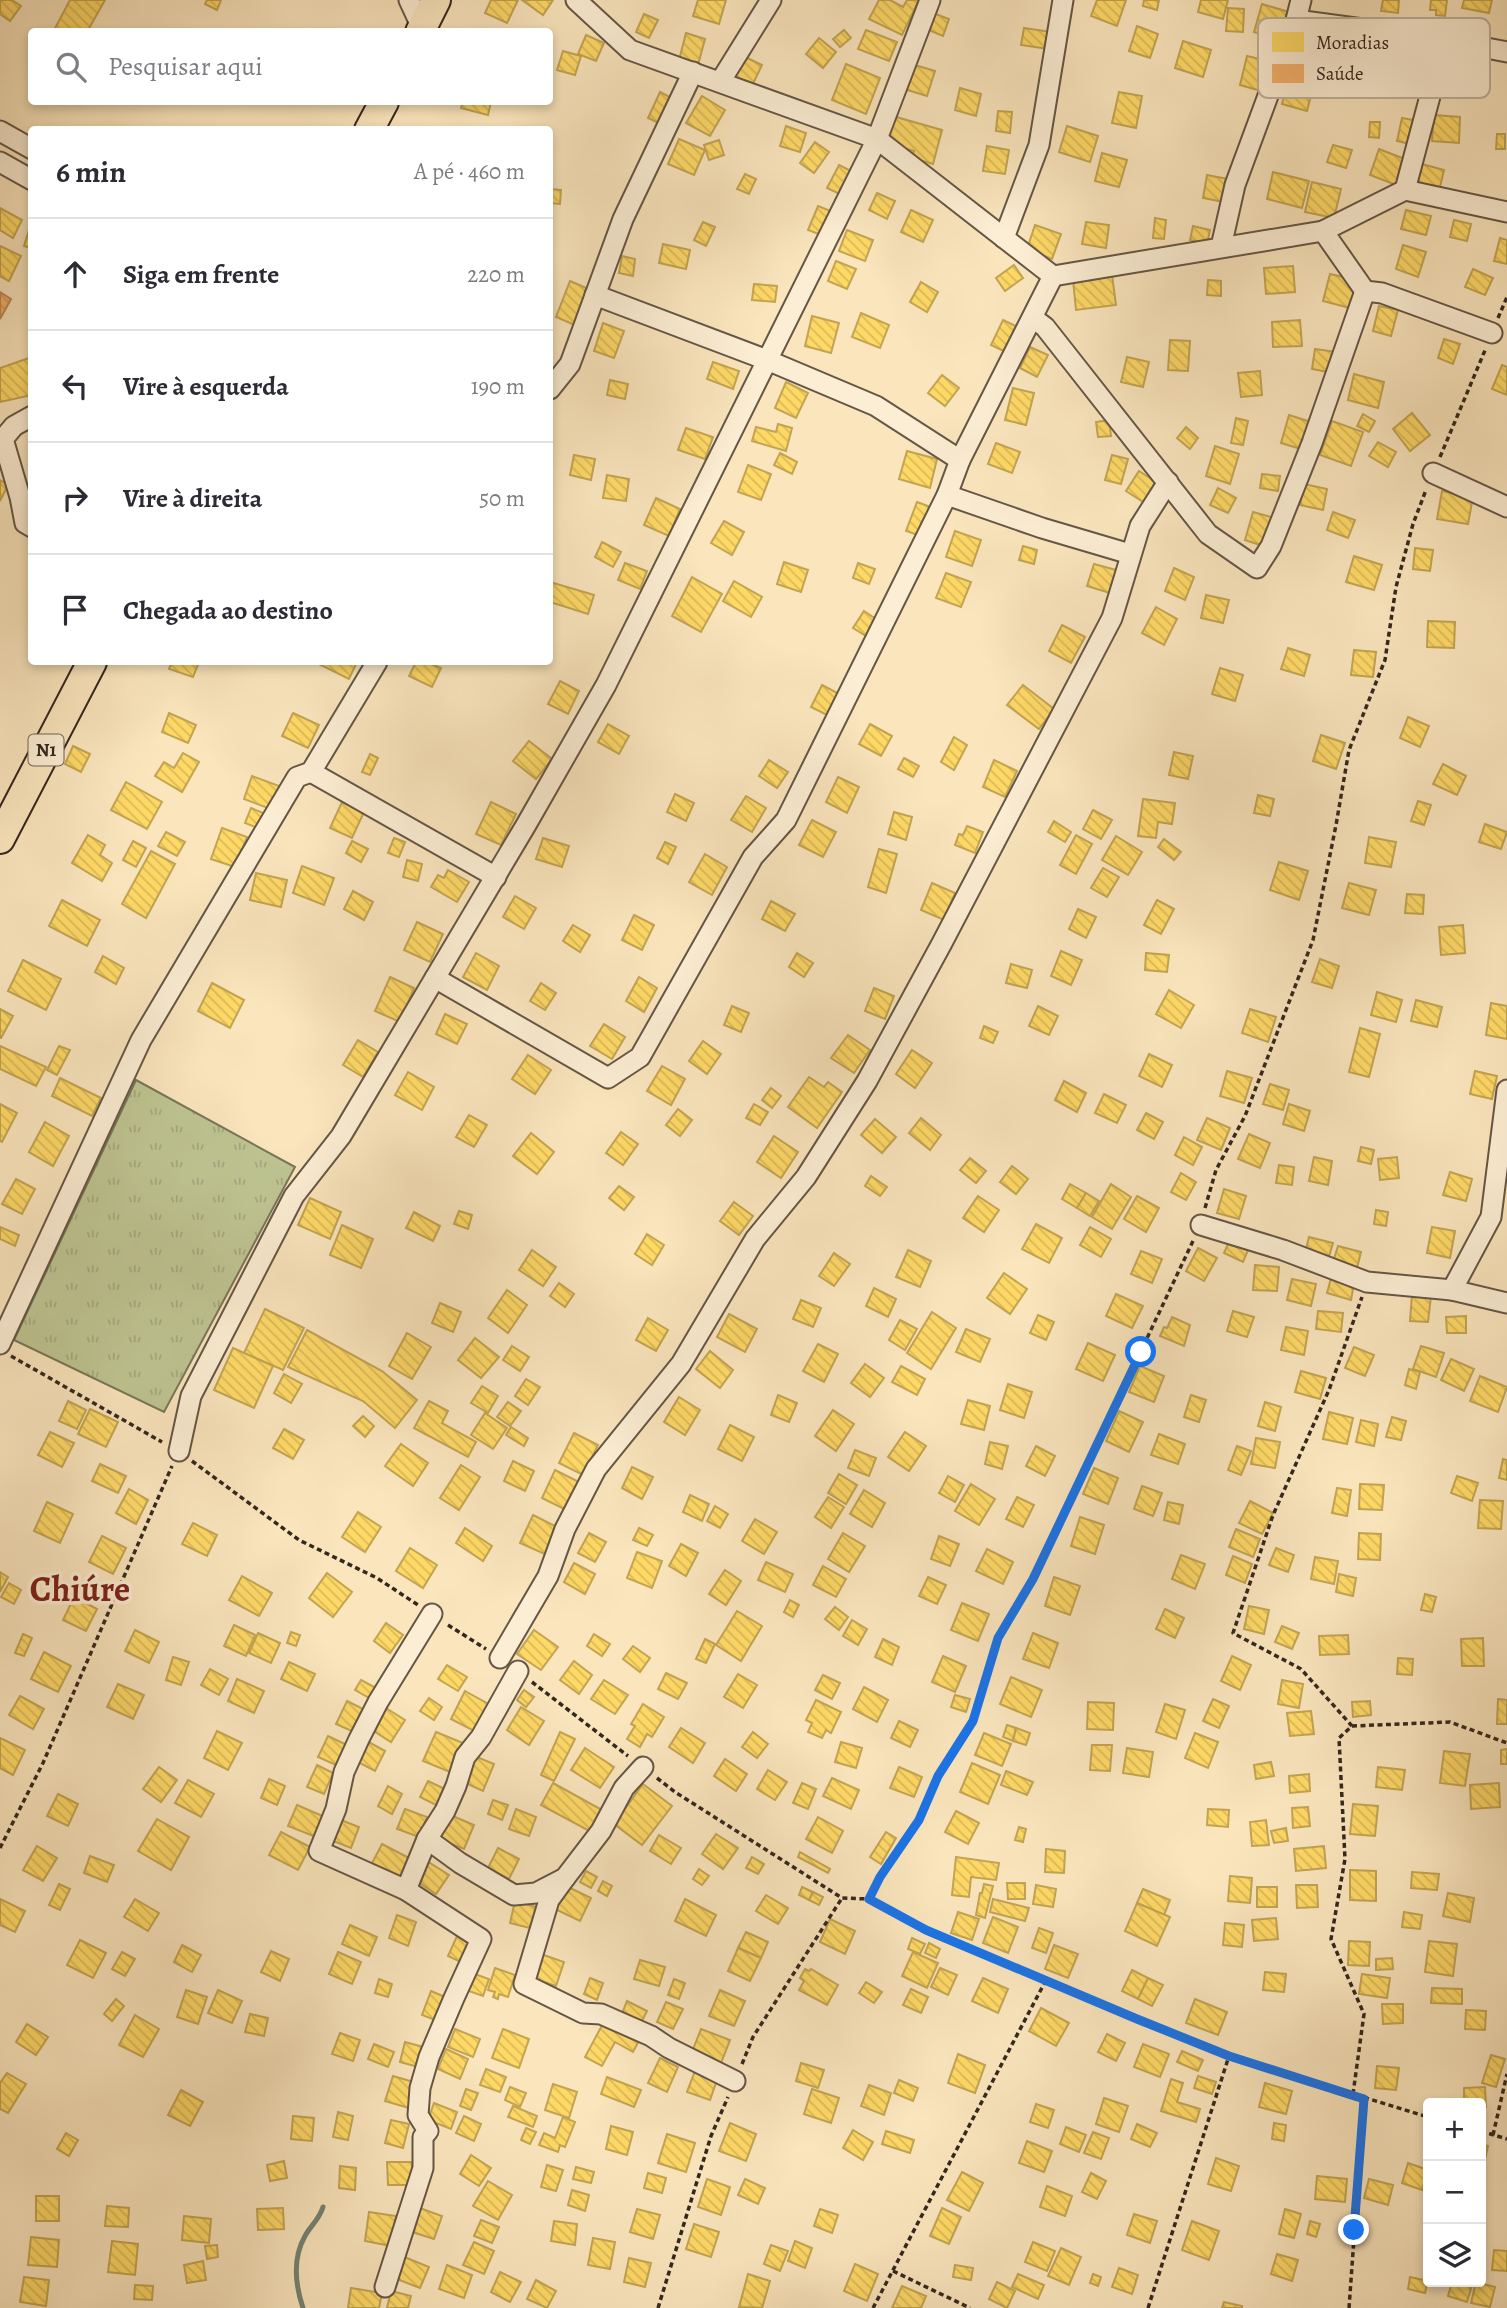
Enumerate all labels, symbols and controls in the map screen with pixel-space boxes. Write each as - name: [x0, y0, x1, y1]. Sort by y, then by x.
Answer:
- legend: [1258, 18, 1490, 98]
- search box: [28, 28, 553, 105]
- text: Moradias: [1316, 30, 1389, 56]
- icon: search: [52, 48, 90, 86]
- text: Pesquisar aqui: [108, 49, 263, 84]
- text: Saúde: [1316, 61, 1364, 87]
- text: 6 min: [56, 152, 126, 192]
- text: A pé · 460 m: [414, 156, 525, 187]
- icon: ahead: [56, 255, 94, 293]
- text: Siga em frente: [123, 257, 279, 292]
- text: 220 m: [467, 259, 525, 290]
- icon: left: [56, 367, 94, 405]
- text: Vire à esquerda: [123, 369, 289, 404]
- text: 190 m: [471, 371, 525, 402]
- icon: right: [56, 479, 94, 517]
- text: Vire à direita: [123, 481, 262, 516]
- text: 50 m: [479, 483, 525, 514]
- icon: arrive: [56, 591, 94, 629]
- text: Chegada ao destino: [123, 593, 333, 628]
- road number: N1: [28, 734, 64, 765]
- route start: [1125, 1336, 1156, 1367]
- district label: Chiúre: [30, 1565, 130, 1613]
- map controls: [1423, 2098, 1486, 2287]
- button: +: [1423, 2098, 1486, 2161]
- button: −: [1423, 2161, 1486, 2224]
- route end: [1338, 2214, 1369, 2245]
- button: layers: [1423, 2224, 1486, 2287]

